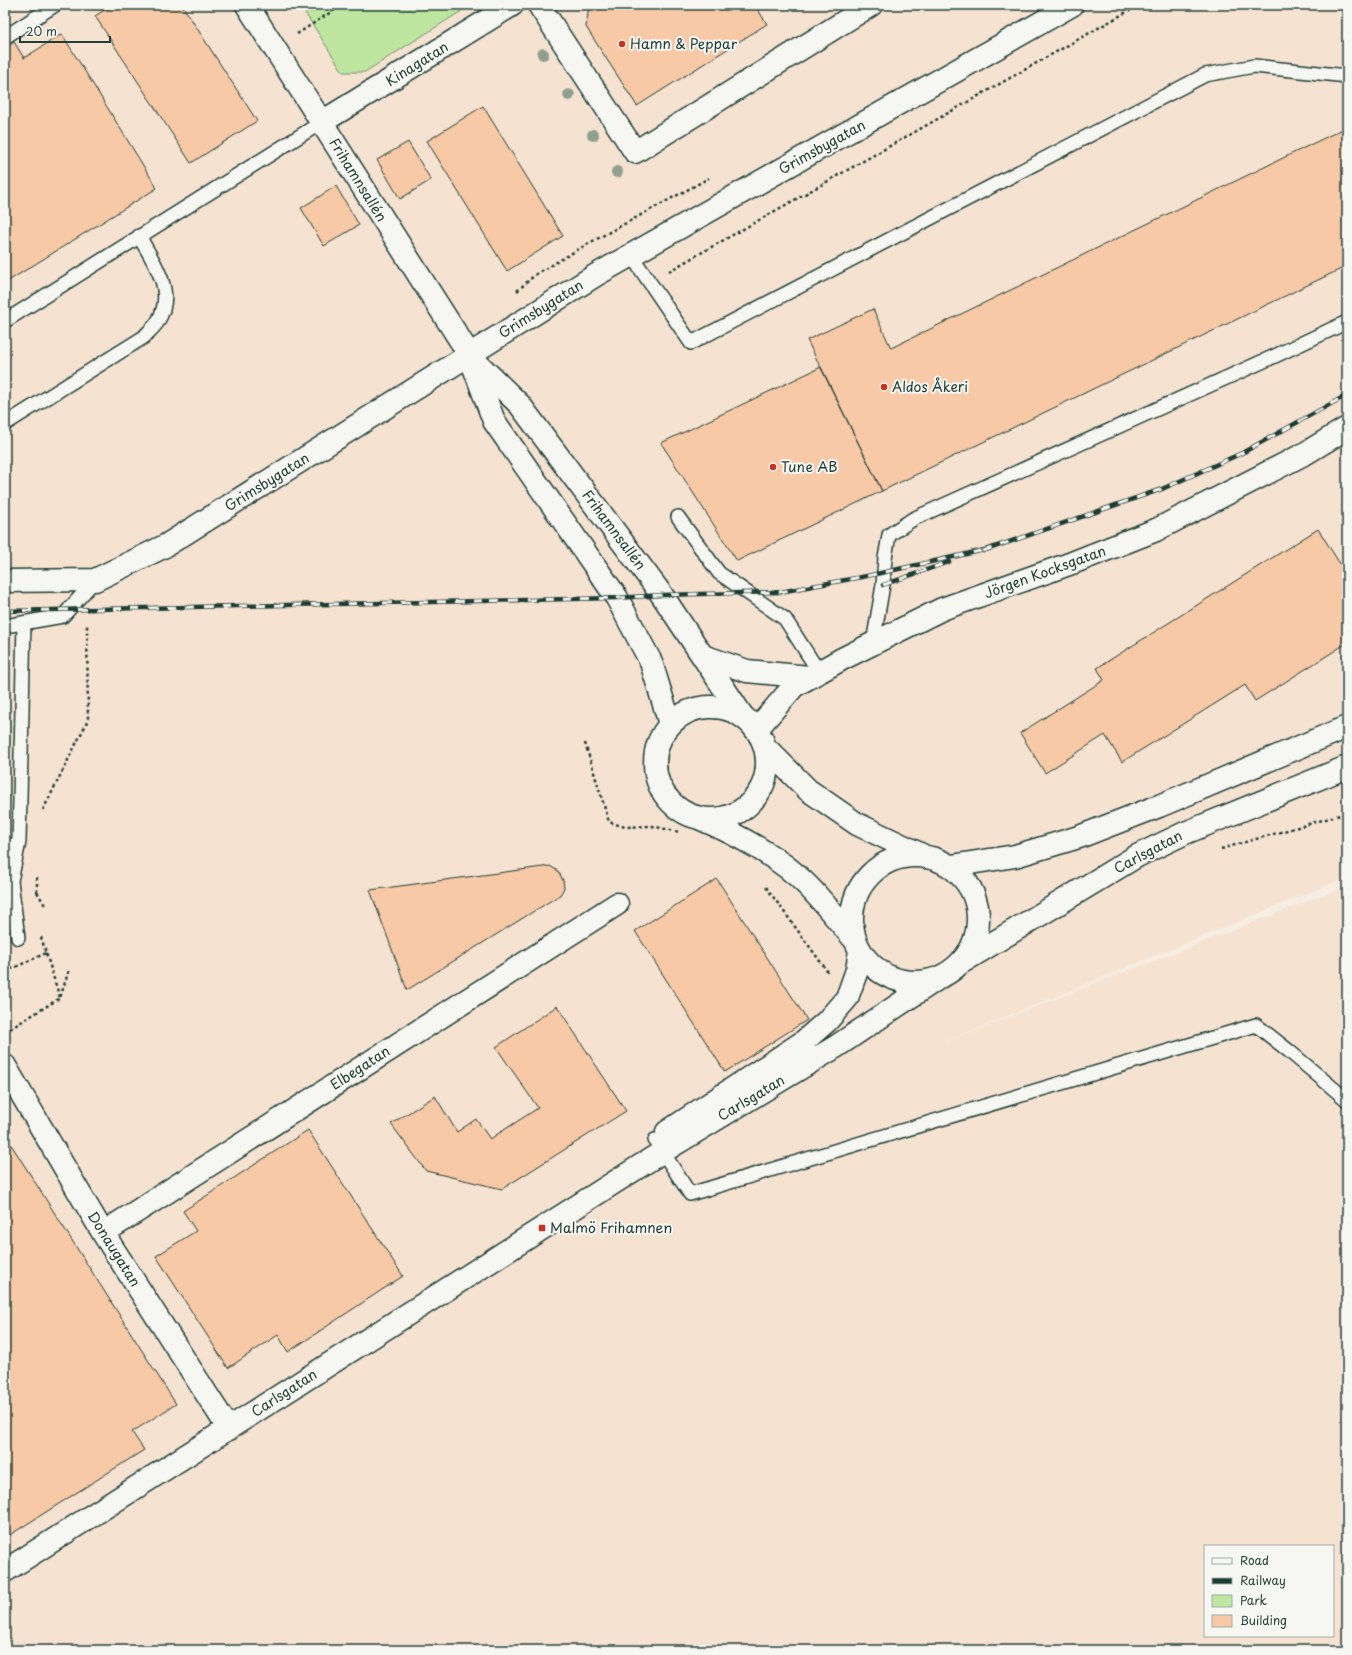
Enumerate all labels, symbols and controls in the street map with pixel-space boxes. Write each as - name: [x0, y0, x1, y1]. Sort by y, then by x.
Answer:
- scale bar: [20, 18, 110, 44]
- text: 20 m: [26, 22, 57, 40]
- place label: Hamn & Peppar: [630, 33, 738, 54]
- street label: Kinagatan: [381, 36, 452, 91]
- marker: Hamn & Peppar: [617, 39, 627, 49]
- street label: Grimsbygatan: [775, 114, 869, 179]
- street label: Frihamnsallén: [324, 134, 393, 226]
- street label: Grimsbygatan: [494, 274, 587, 343]
- place label: Aldos Åkeri: [892, 376, 968, 397]
- marker: Aldos Åkeri: [879, 382, 889, 392]
- street label: Grimsbygatan: [220, 447, 313, 516]
- place label: Tune AB: [781, 456, 838, 477]
- marker: Tune AB: [768, 462, 778, 472]
- street label: Frihamnsallén: [577, 485, 651, 574]
- street label: Jörgen Kocksgatan: [981, 540, 1109, 603]
- street label: Carlsgatan: [1110, 825, 1186, 878]
- street label: Elbegatan: [326, 1040, 394, 1095]
- street label: Carlsgatan: [713, 1069, 788, 1126]
- street label: Donaugatan: [83, 1207, 146, 1291]
- place label: Malmö Frihamnen: [550, 1217, 672, 1238]
- marker: Malmö Frihamnen: [537, 1223, 547, 1233]
- street label: Carlsgatan: [247, 1363, 321, 1422]
- legend: [1204, 1545, 1334, 1637]
- text: Road: [1240, 1551, 1269, 1569]
- text: Railway: [1240, 1571, 1286, 1589]
- text: Park: [1240, 1591, 1267, 1609]
- text: Building: [1240, 1611, 1287, 1629]

